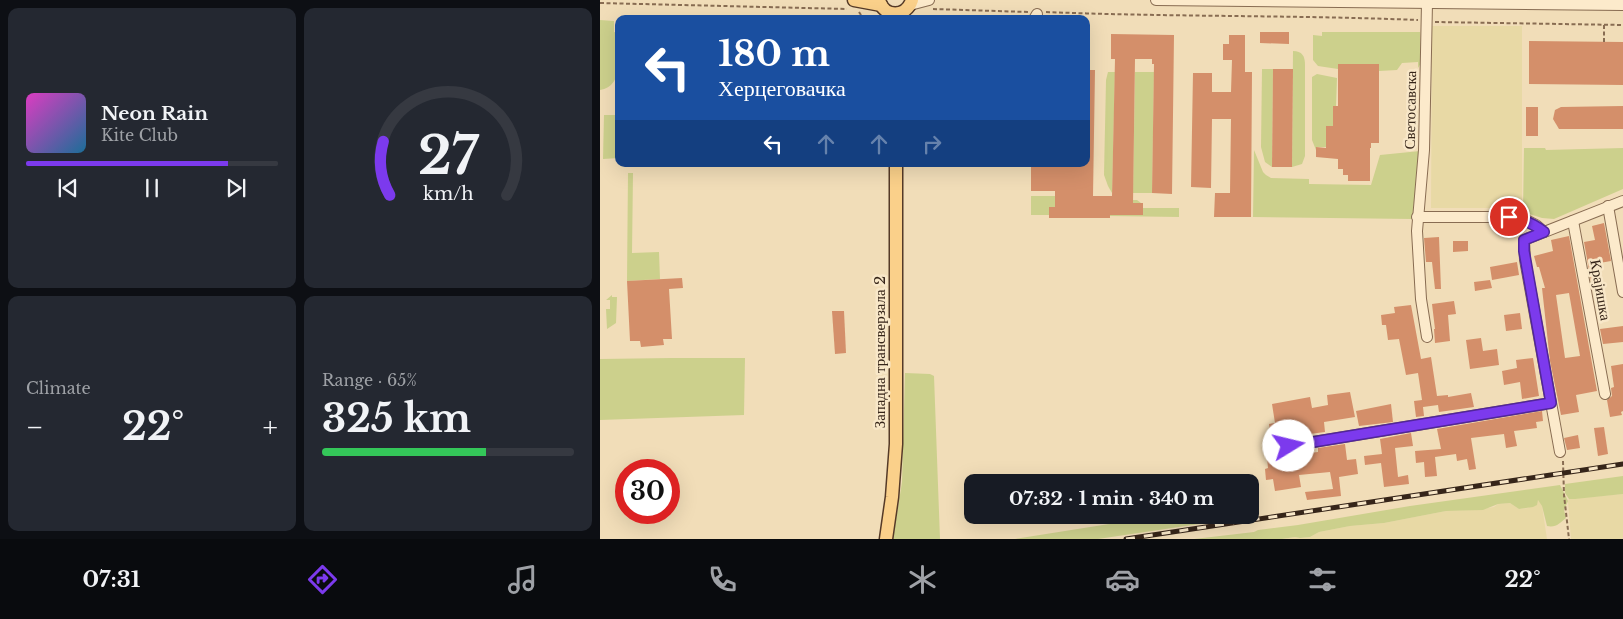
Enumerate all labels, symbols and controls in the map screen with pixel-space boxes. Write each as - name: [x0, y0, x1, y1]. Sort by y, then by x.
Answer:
- text: 180 m: [718, 32, 830, 75]
- icon: left: [635, 35, 700, 100]
- street label: Светосавска: [1400, 70, 1420, 150]
- text: Херцеговачка: [718, 75, 846, 102]
- text: Neon Rain: [101, 102, 208, 125]
- text: 27: [418, 124, 480, 188]
- text: Kite Club: [101, 125, 178, 145]
- icon: left: [759, 130, 787, 158]
- icon: ahead: [812, 130, 840, 158]
- icon: ahead: [865, 130, 893, 158]
- icon: right: [918, 130, 946, 158]
- icon: previous: [54, 174, 82, 202]
- icon: pause: [138, 174, 166, 202]
- icon: next: [222, 174, 250, 202]
- text: km/h: [423, 183, 473, 205]
- pin: [1488, 196, 1530, 238]
- icon: arrive: [1495, 203, 1523, 231]
- street label: Крајишка: [1586, 258, 1616, 322]
- street label: Западна трансверзала 2: [870, 276, 889, 428]
- text: Range · 65%: [322, 370, 417, 390]
- text: Climate: [26, 378, 91, 398]
- text: 325 km: [322, 395, 471, 442]
- text: 22°: [122, 403, 184, 450]
- text: −: [26, 410, 44, 445]
- text: +: [263, 410, 278, 445]
- position arrow: [1262, 419, 1314, 471]
- speed limit sign: 30: [615, 459, 680, 524]
- text: 07:32 · 1 min · 340 m: [1009, 487, 1214, 510]
- icon: directions: [305, 562, 340, 597]
- icon: music: [505, 562, 540, 597]
- icon: phone: [705, 562, 740, 597]
- icon: climate: [905, 562, 940, 597]
- icon: car: [1105, 562, 1140, 597]
- icon: filters: [1305, 562, 1340, 597]
- text: 07:31: [82, 566, 140, 593]
- text: 22°: [1505, 566, 1541, 593]

